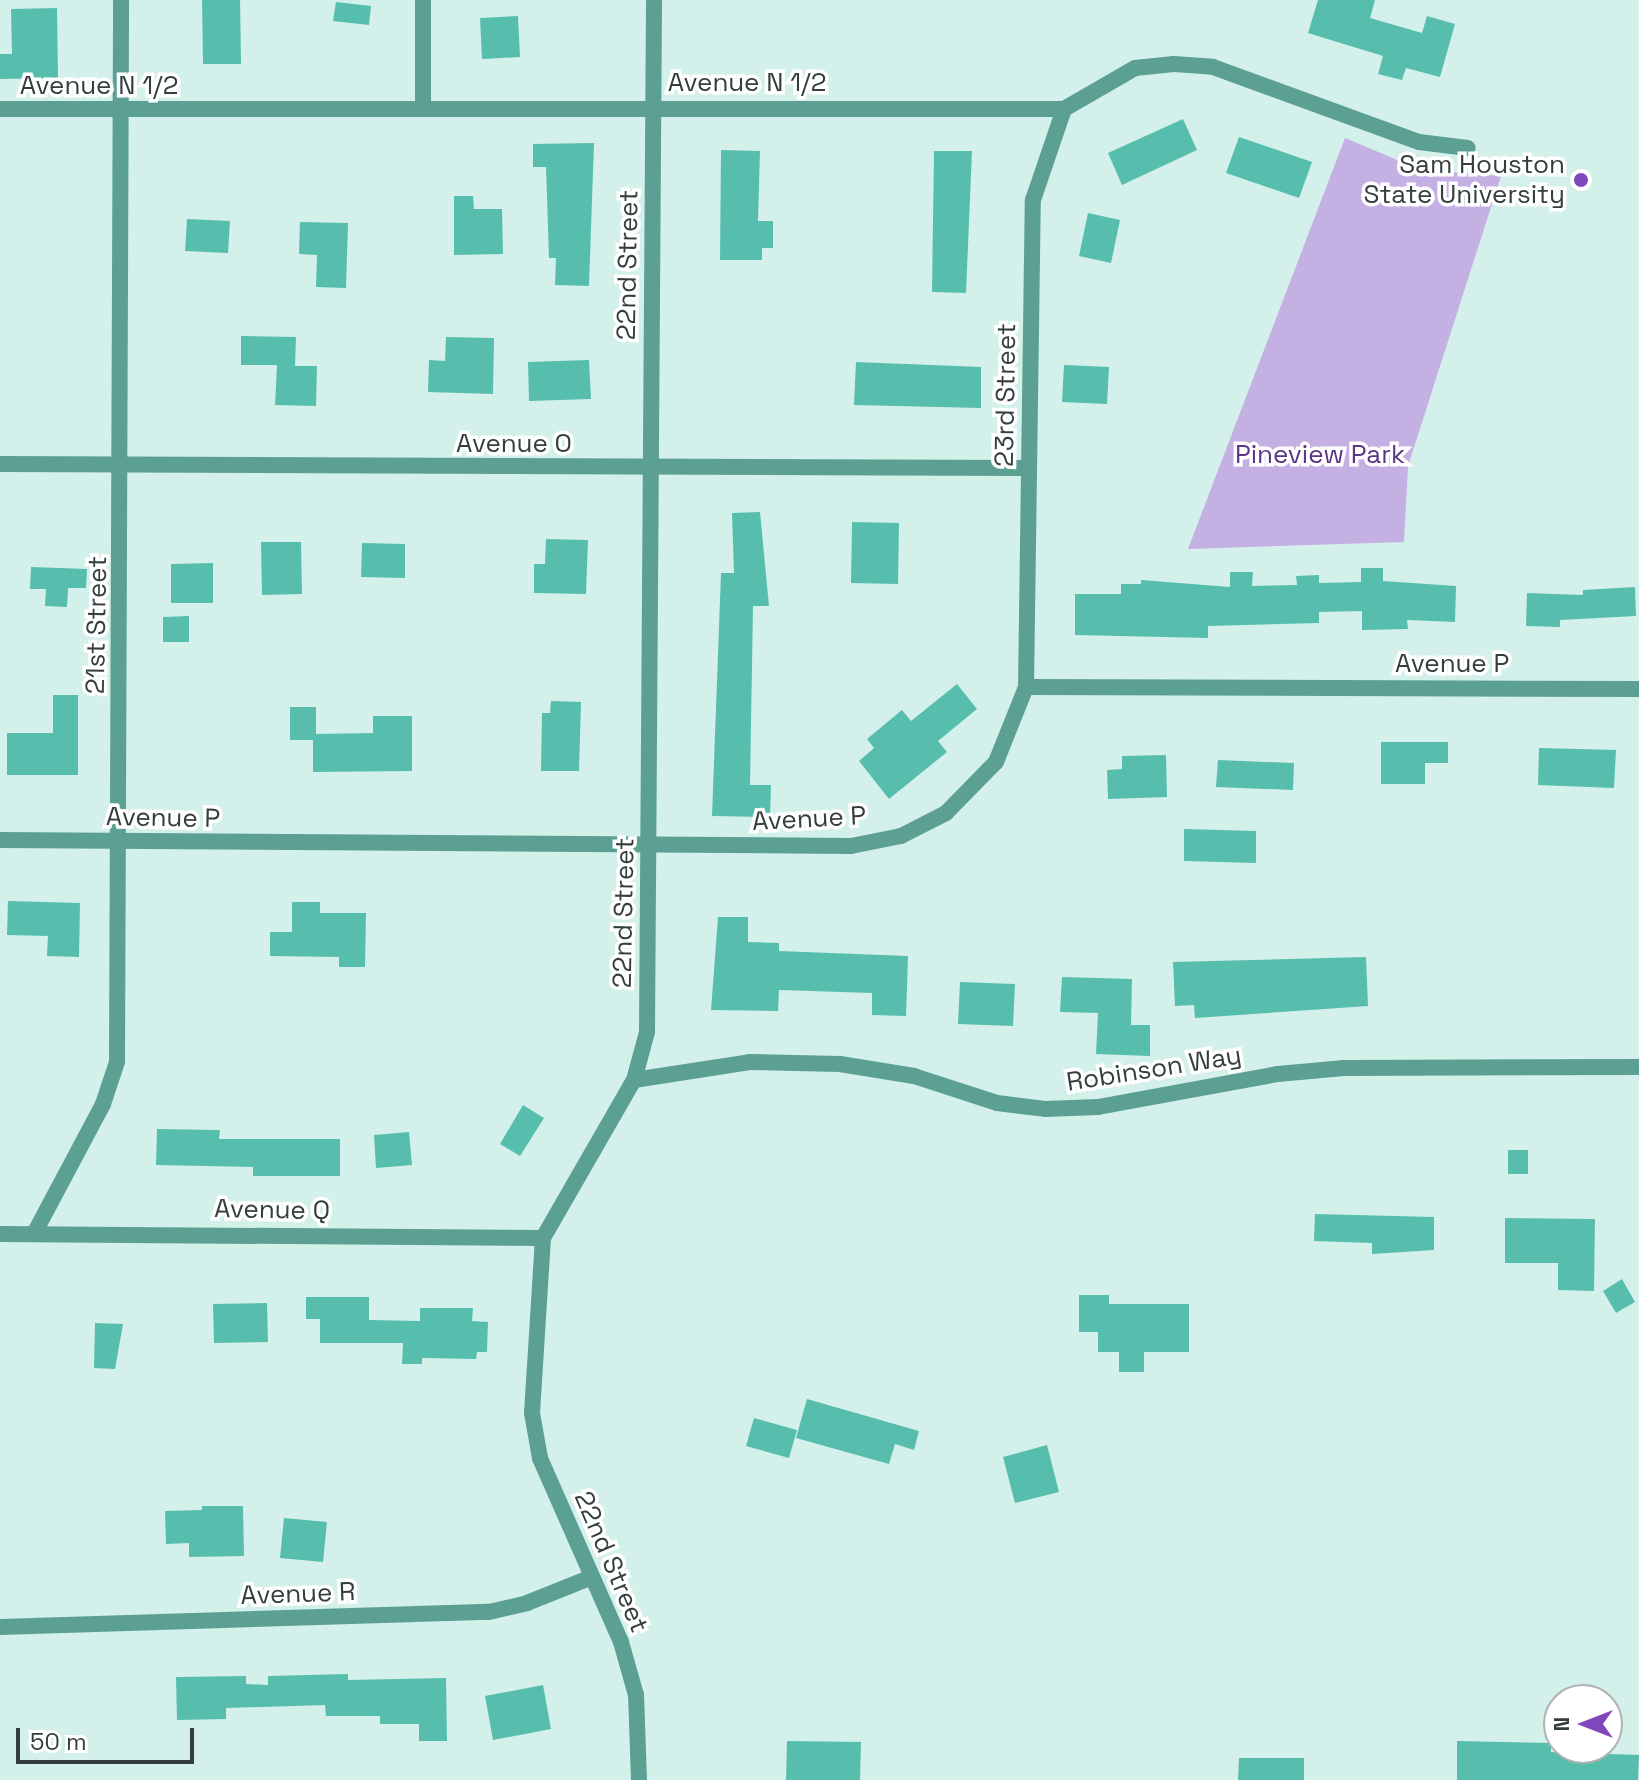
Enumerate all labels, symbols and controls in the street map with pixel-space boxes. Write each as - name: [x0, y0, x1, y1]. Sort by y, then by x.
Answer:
- street label: Avenue N 1/2: [668, 67, 826, 99]
- street label: Avenue N 1/2: [20, 70, 178, 102]
- place label: Sam Houston State University: [1363, 149, 1565, 210]
- marker: Sam Houston State University: [1572, 171, 1590, 189]
- street label: 22nd Street: [611, 190, 645, 340]
- street label: 23rd Street: [989, 323, 1023, 467]
- street label: Avenue O: [456, 428, 572, 460]
- park label: Pineview Park: [1235, 439, 1405, 471]
- street label: 21st Street: [80, 556, 114, 694]
- street label: Avenue P: [1395, 648, 1509, 680]
- street label: Avenue P: [751, 800, 867, 838]
- street label: Avenue P: [106, 801, 220, 835]
- street label: 22nd Street: [607, 838, 641, 988]
- street label: Robinson Way: [1064, 1040, 1244, 1098]
- street label: Avenue Q: [214, 1193, 330, 1227]
- street label: 22nd Street: [567, 1487, 655, 1637]
- street label: Avenue R: [240, 1576, 356, 1612]
- north arrow: [1543, 1684, 1623, 1764]
- scale bar: [20, 1712, 198, 1762]
- text: N: [1547, 1717, 1575, 1731]
- text: 50 m: [30, 1726, 87, 1757]

